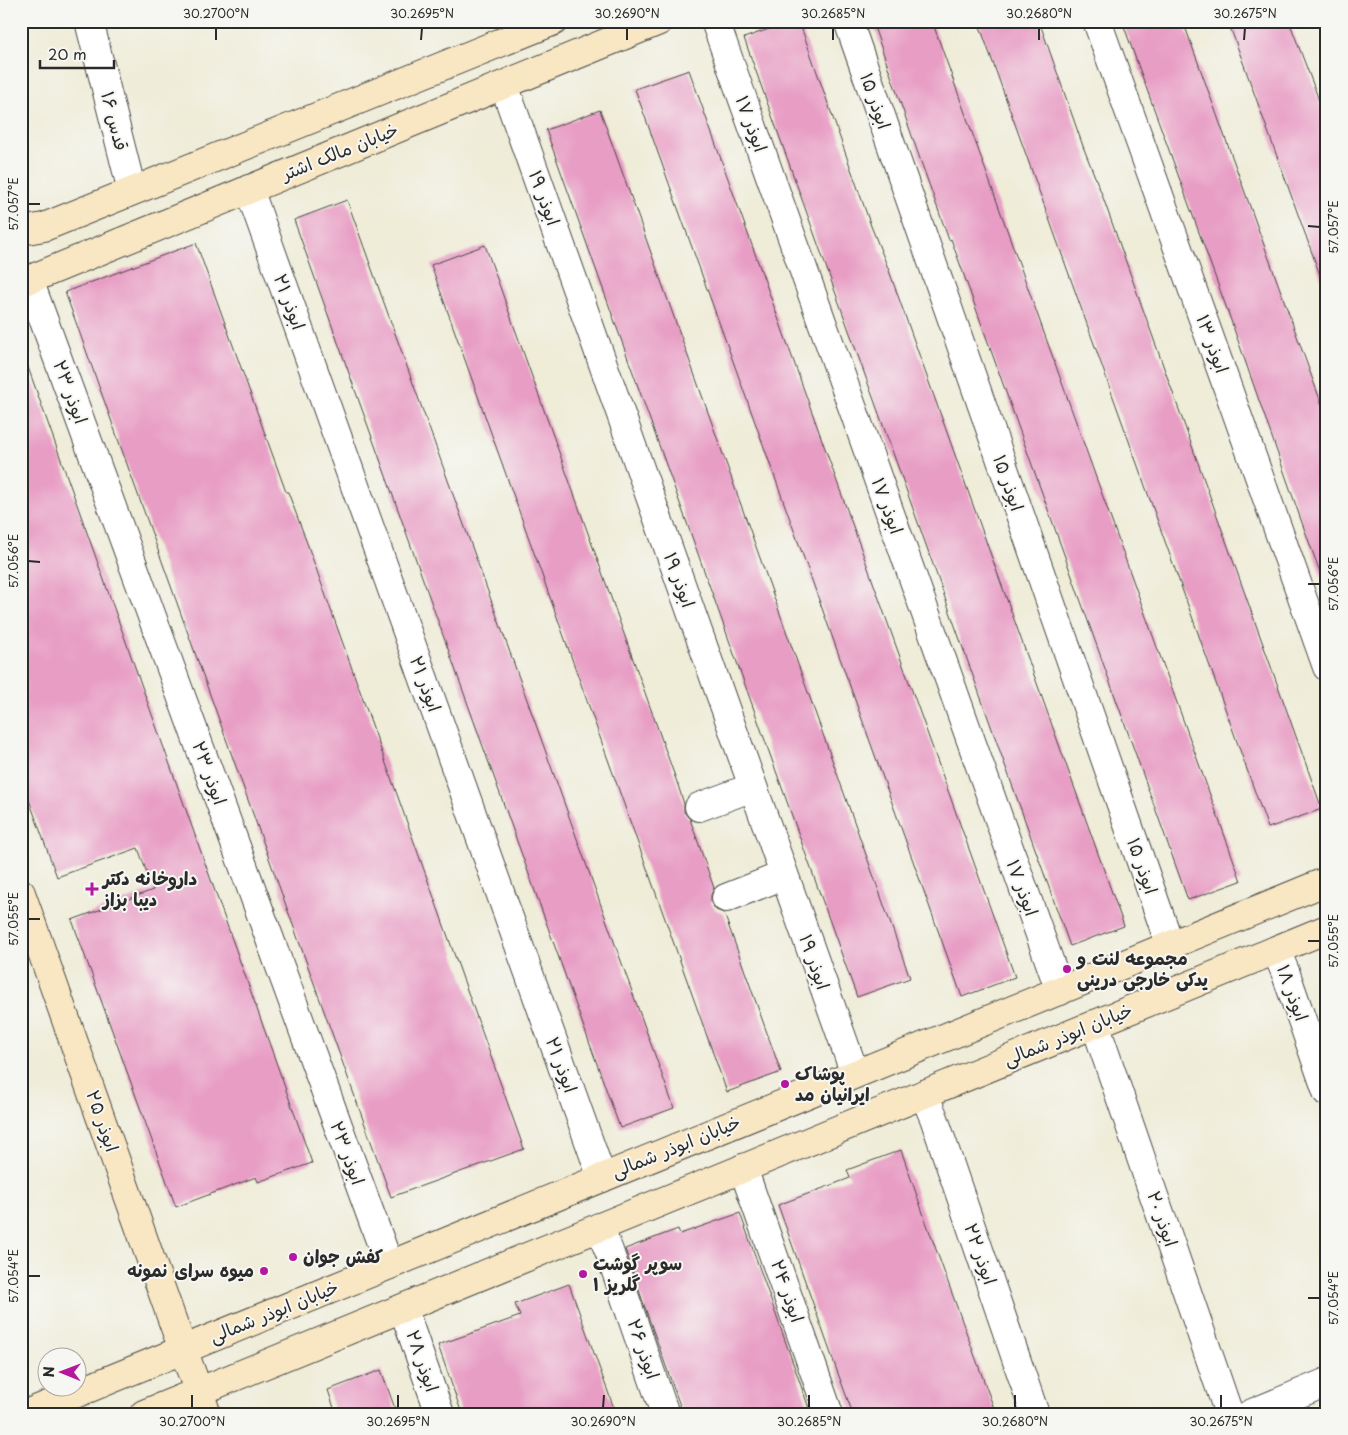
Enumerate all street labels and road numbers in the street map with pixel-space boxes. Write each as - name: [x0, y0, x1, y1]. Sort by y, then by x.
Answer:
- street label: ابوذر ۱۵: [854, 69, 899, 132]
- street label: قدس ۱۶: [95, 88, 136, 153]
- street label: ابوذر ۱۷: [730, 91, 775, 156]
- street label: خیابان مالک اشتر: [275, 115, 402, 187]
- street label: ابوذر ۱۹: [523, 166, 568, 229]
- street label: ابوذر ۲۱: [268, 270, 313, 333]
- street label: ابوذر ۱۳: [1190, 310, 1236, 377]
- street label: ابوذر ۲۳: [47, 356, 95, 427]
- street label: ابوذر ۱۵: [987, 451, 1032, 514]
- street label: ابوذر ۱۷: [866, 473, 911, 538]
- street label: ابوذر ۱۹: [658, 548, 703, 611]
- street label: ابوذر ۲۱: [404, 652, 449, 715]
- street label: ابوذر ۲۳: [186, 737, 234, 808]
- street label: ابوذر ۱۵: [1121, 834, 1166, 897]
- street label: ابوذر ۱۷: [1001, 855, 1046, 920]
- street label: ابوذر ۱۹: [793, 930, 837, 993]
- street label: ابوذر ۱۸: [1271, 960, 1316, 1025]
- street label: خیابان ابوذر شمالی: [999, 995, 1136, 1072]
- street label: ابوذر ۲۱: [540, 1033, 585, 1096]
- street label: ابوذر ۲۵: [80, 1086, 127, 1155]
- street label: خیابان ابوذر شمالی: [607, 1107, 744, 1184]
- street label: ابوذر ۲۳: [324, 1117, 372, 1188]
- street label: ابوذر ۲۰: [1141, 1187, 1186, 1250]
- street label: ابوذر ۲۲: [958, 1219, 1005, 1288]
- street label: ابوذر ۲۴: [765, 1255, 812, 1326]
- street label: خیابان ابوذر شمالی: [205, 1272, 342, 1349]
- street label: ابوذر ۲۶: [622, 1315, 667, 1382]
- street label: ابوذر ۲۸: [400, 1326, 447, 1395]

